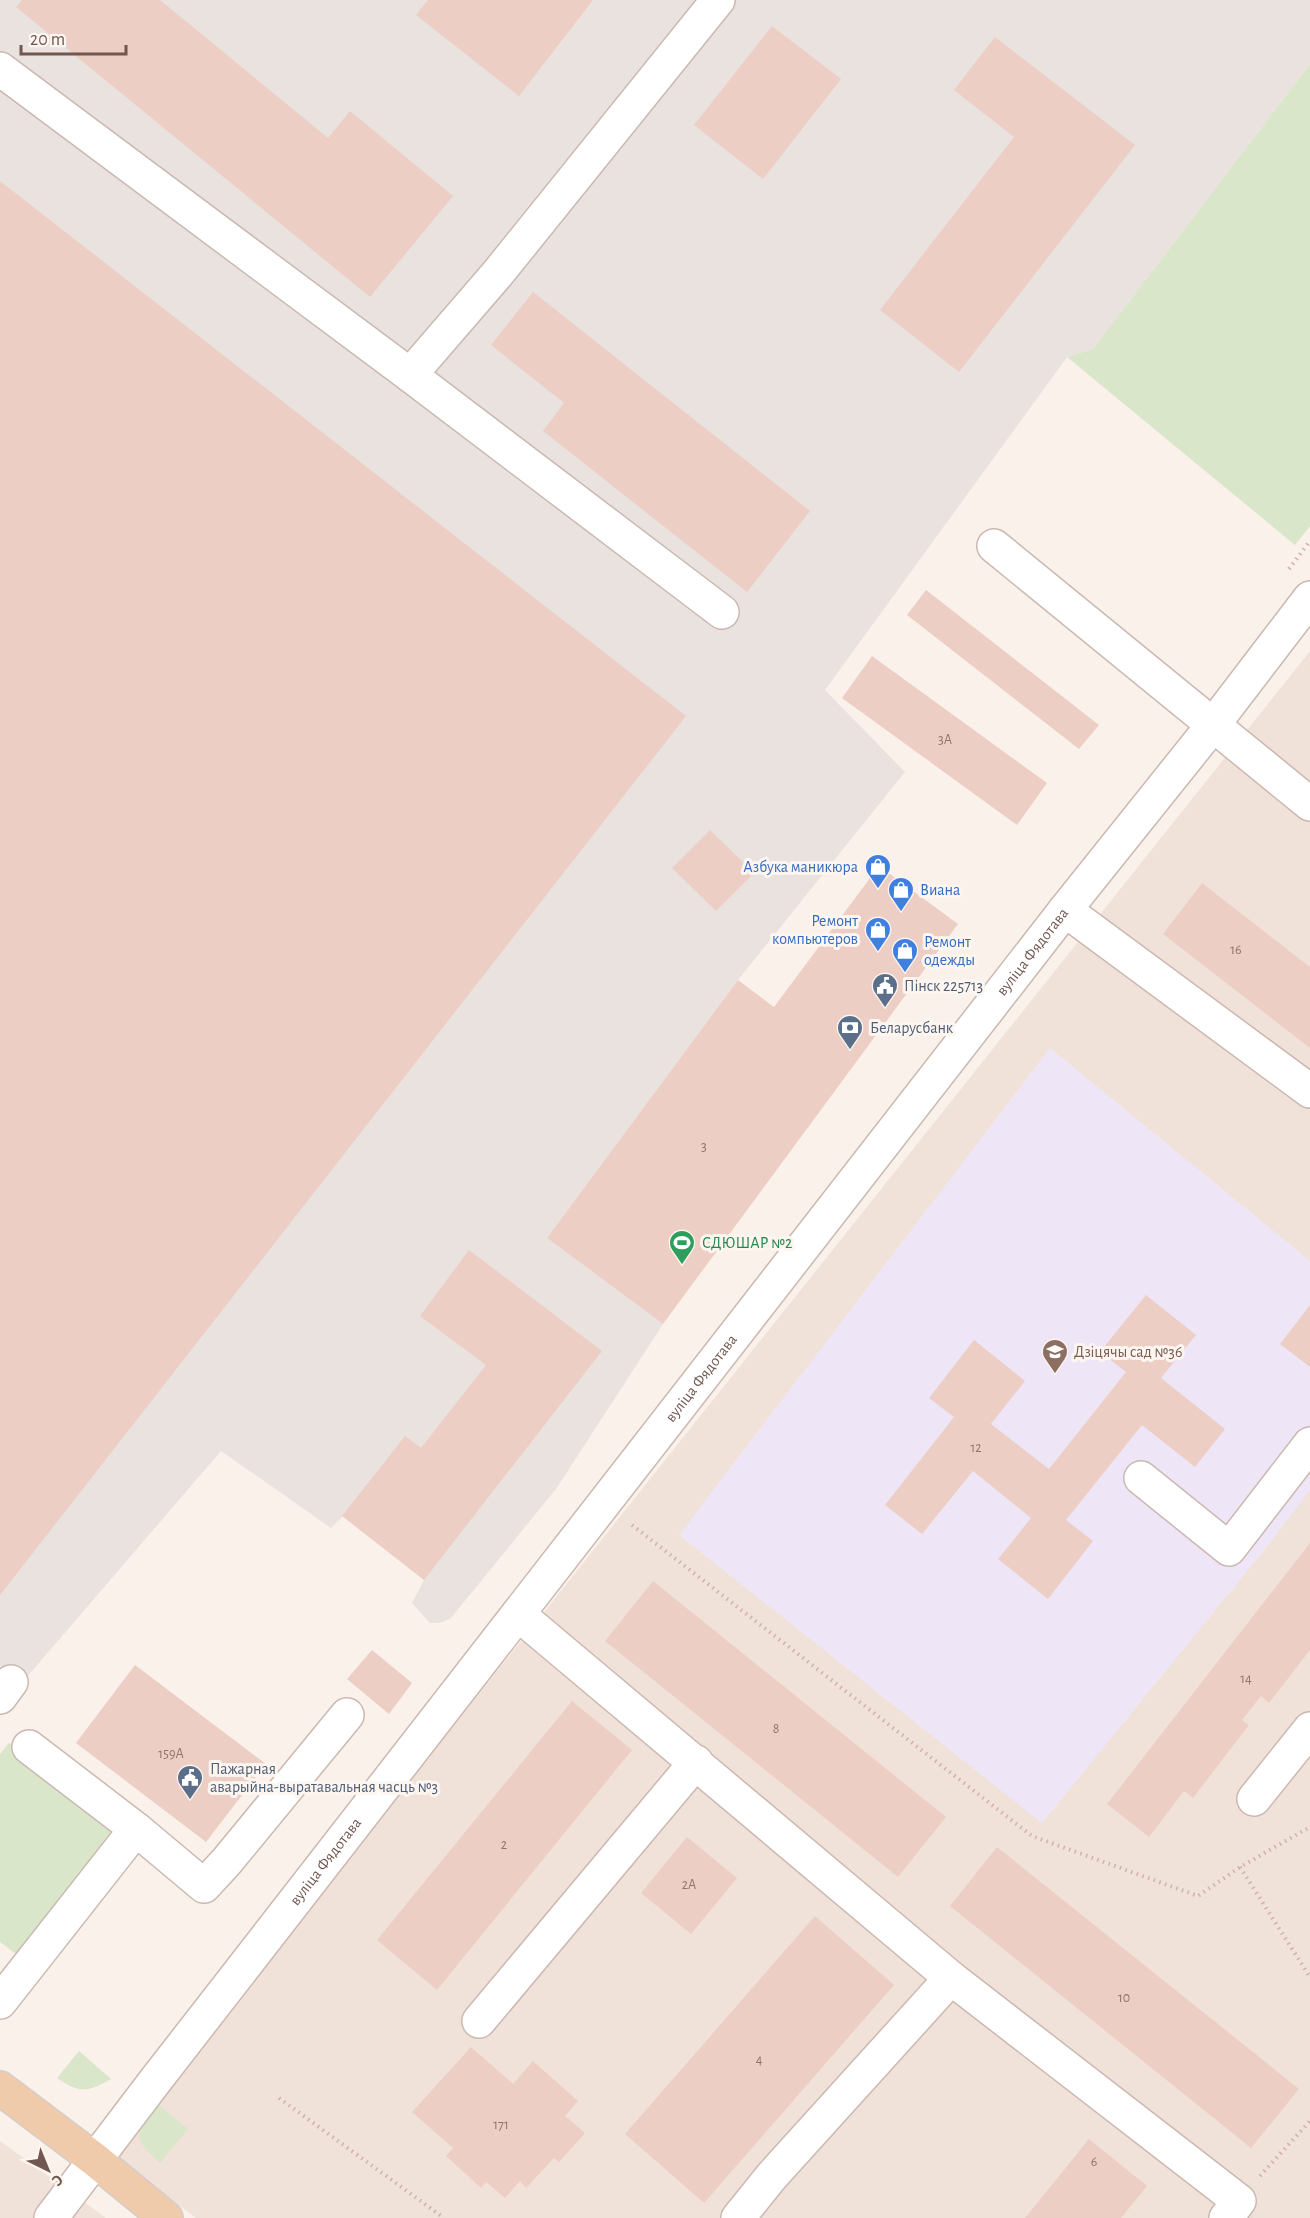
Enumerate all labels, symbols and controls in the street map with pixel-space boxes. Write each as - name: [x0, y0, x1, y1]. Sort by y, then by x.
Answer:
- scale bar: [21, 18, 126, 56]
- text: 20 m: [30, 31, 65, 49]
- house number: 3А: [938, 733, 952, 747]
- shop icon: Азбука маникюра: [863, 852, 893, 890]
- place label: Азбука маникюра: [743, 859, 858, 876]
- shop icon: Виана: [886, 875, 916, 913]
- place label: Виана: [920, 882, 960, 898]
- street label: вуліца Фядотава: [994, 905, 1071, 999]
- place label: Ремонт компьютеров: [772, 913, 858, 947]
- shop icon: Ремонт компьютеров: [863, 915, 893, 953]
- place label: Ремонт одежды: [924, 934, 975, 968]
- shop icon: Ремонт одежды: [890, 936, 920, 974]
- house number: 16: [1230, 943, 1242, 957]
- public building icon: Пінск 225713: [870, 971, 900, 1009]
- place label: Пінск 225713: [904, 978, 983, 994]
- bank icon: Беларусбанк: [835, 1013, 865, 1051]
- place label: Беларусбанк: [870, 1020, 954, 1037]
- house number: 3: [701, 1140, 707, 1154]
- sports icon: СДЮШАР №2: [667, 1228, 697, 1266]
- place label: СДЮШАР №2: [702, 1235, 792, 1251]
- street label: вуліца Фядотава: [662, 1331, 740, 1425]
- school or university icon: Дзіцячы сад №36: [1040, 1337, 1070, 1375]
- place label: Дзіцячы сад №36: [1074, 1344, 1182, 1360]
- house number: 12: [970, 1441, 982, 1455]
- house number: 14: [1240, 1672, 1252, 1686]
- house number: 8: [773, 1722, 779, 1736]
- house number: 159А: [158, 1747, 184, 1761]
- place label: Пажарная аварыйна-выратавальная часць №3: [210, 1761, 438, 1795]
- public building icon: Пажарная аварыйна-выратавальная часць №3: [175, 1763, 205, 1801]
- street label: вуліца Фядотава: [287, 1815, 364, 1908]
- house number: 2: [501, 1838, 507, 1852]
- house number: 2А: [682, 1878, 696, 1892]
- house number: 10: [1118, 1991, 1130, 2005]
- house number: 4: [756, 2053, 763, 2067]
- house number: 171: [493, 2118, 509, 2132]
- north arrow: [18, 2140, 78, 2200]
- house number: 6: [1091, 2155, 1097, 2169]
- text: С: [49, 2171, 66, 2189]

